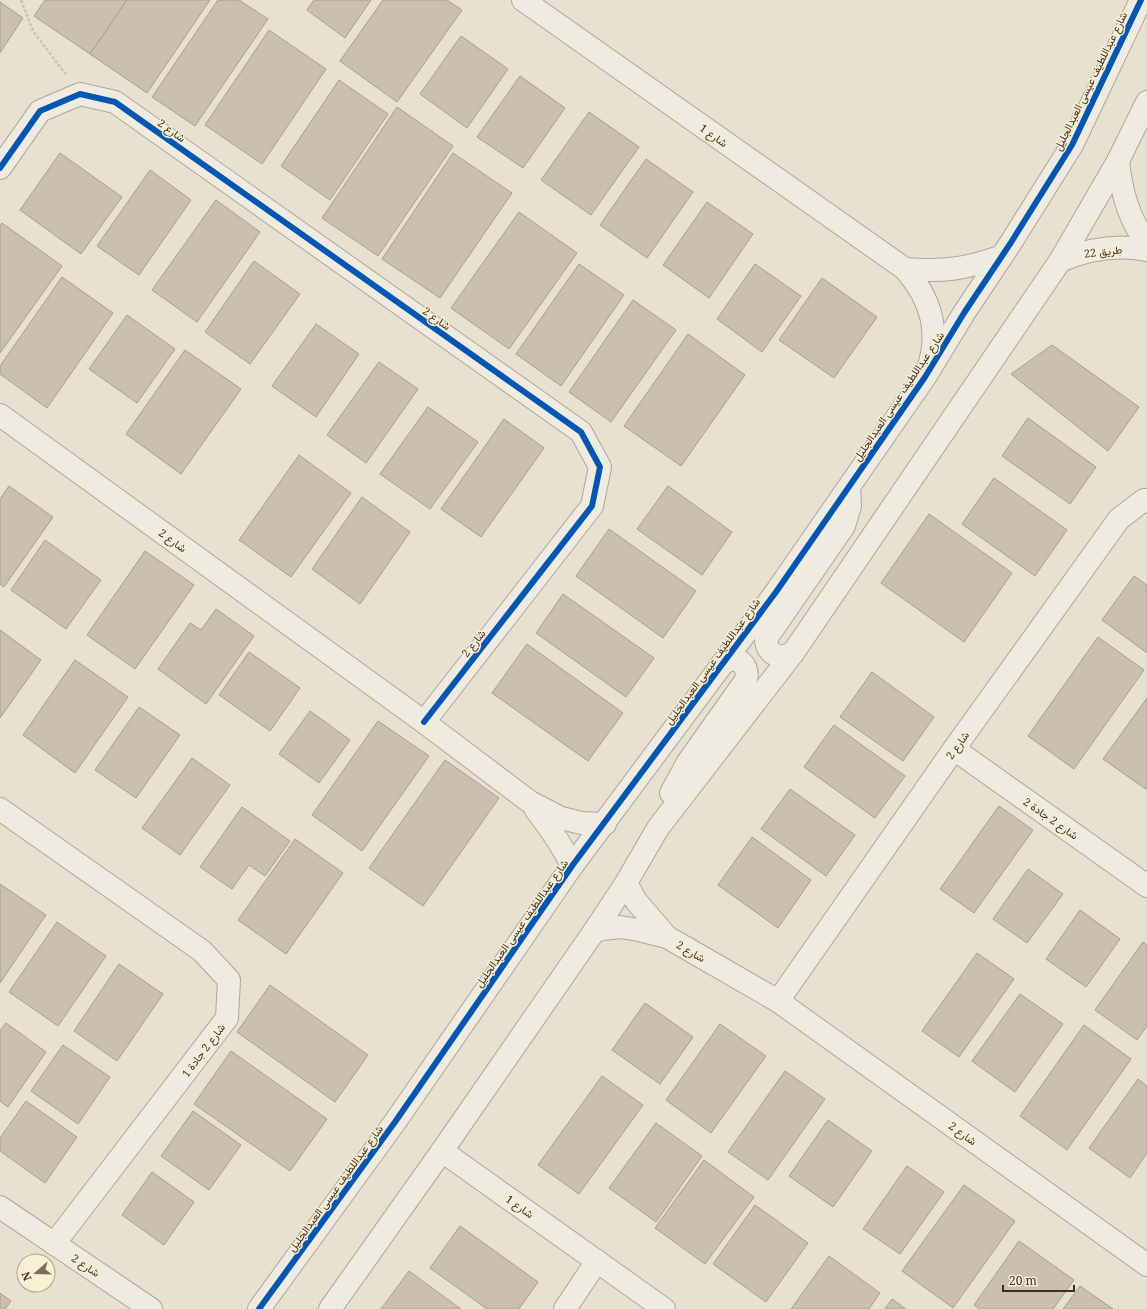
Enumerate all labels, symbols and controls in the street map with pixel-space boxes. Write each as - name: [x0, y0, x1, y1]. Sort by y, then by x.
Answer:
- street label: شارع عبداللطيف عيسى العبدالجليل: [1050, 9, 1131, 154]
- street label: شارع 2: [154, 115, 189, 146]
- street label: شارع 1: [696, 120, 731, 151]
- street label: طريق 22: [1083, 241, 1123, 261]
- street label: شارع 2: [419, 303, 454, 334]
- street label: شارع عبداللطيف عيسى العبدالجليل: [849, 328, 948, 464]
- street label: شارع 2: [155, 525, 190, 556]
- street label: شارع عبداللطيف عيسى العبدالجليل: [661, 594, 764, 728]
- street label: شارع 2: [458, 626, 489, 661]
- street label: شارع 2: [942, 728, 973, 763]
- street label: شارع 2 جادة 2: [1020, 794, 1082, 843]
- street label: شارع عبداللطيف عيسى العبدالجليل: [471, 856, 572, 991]
- street label: شارع 2: [673, 937, 709, 966]
- street label: شارع 2 جادة 1: [178, 1020, 229, 1081]
- street label: شارع 2: [945, 1118, 980, 1149]
- street label: شارع عبداللطيف عيسى العبدالجليل: [284, 1121, 387, 1255]
- street label: شارع 1: [502, 1191, 537, 1222]
- street label: شارع 2: [68, 1250, 103, 1281]
- north arrow: [16, 1253, 56, 1293]
- scale bar: [1003, 1267, 1074, 1293]
- text: N: [17, 1270, 35, 1283]
- text: 20 m: [1009, 1272, 1037, 1289]

